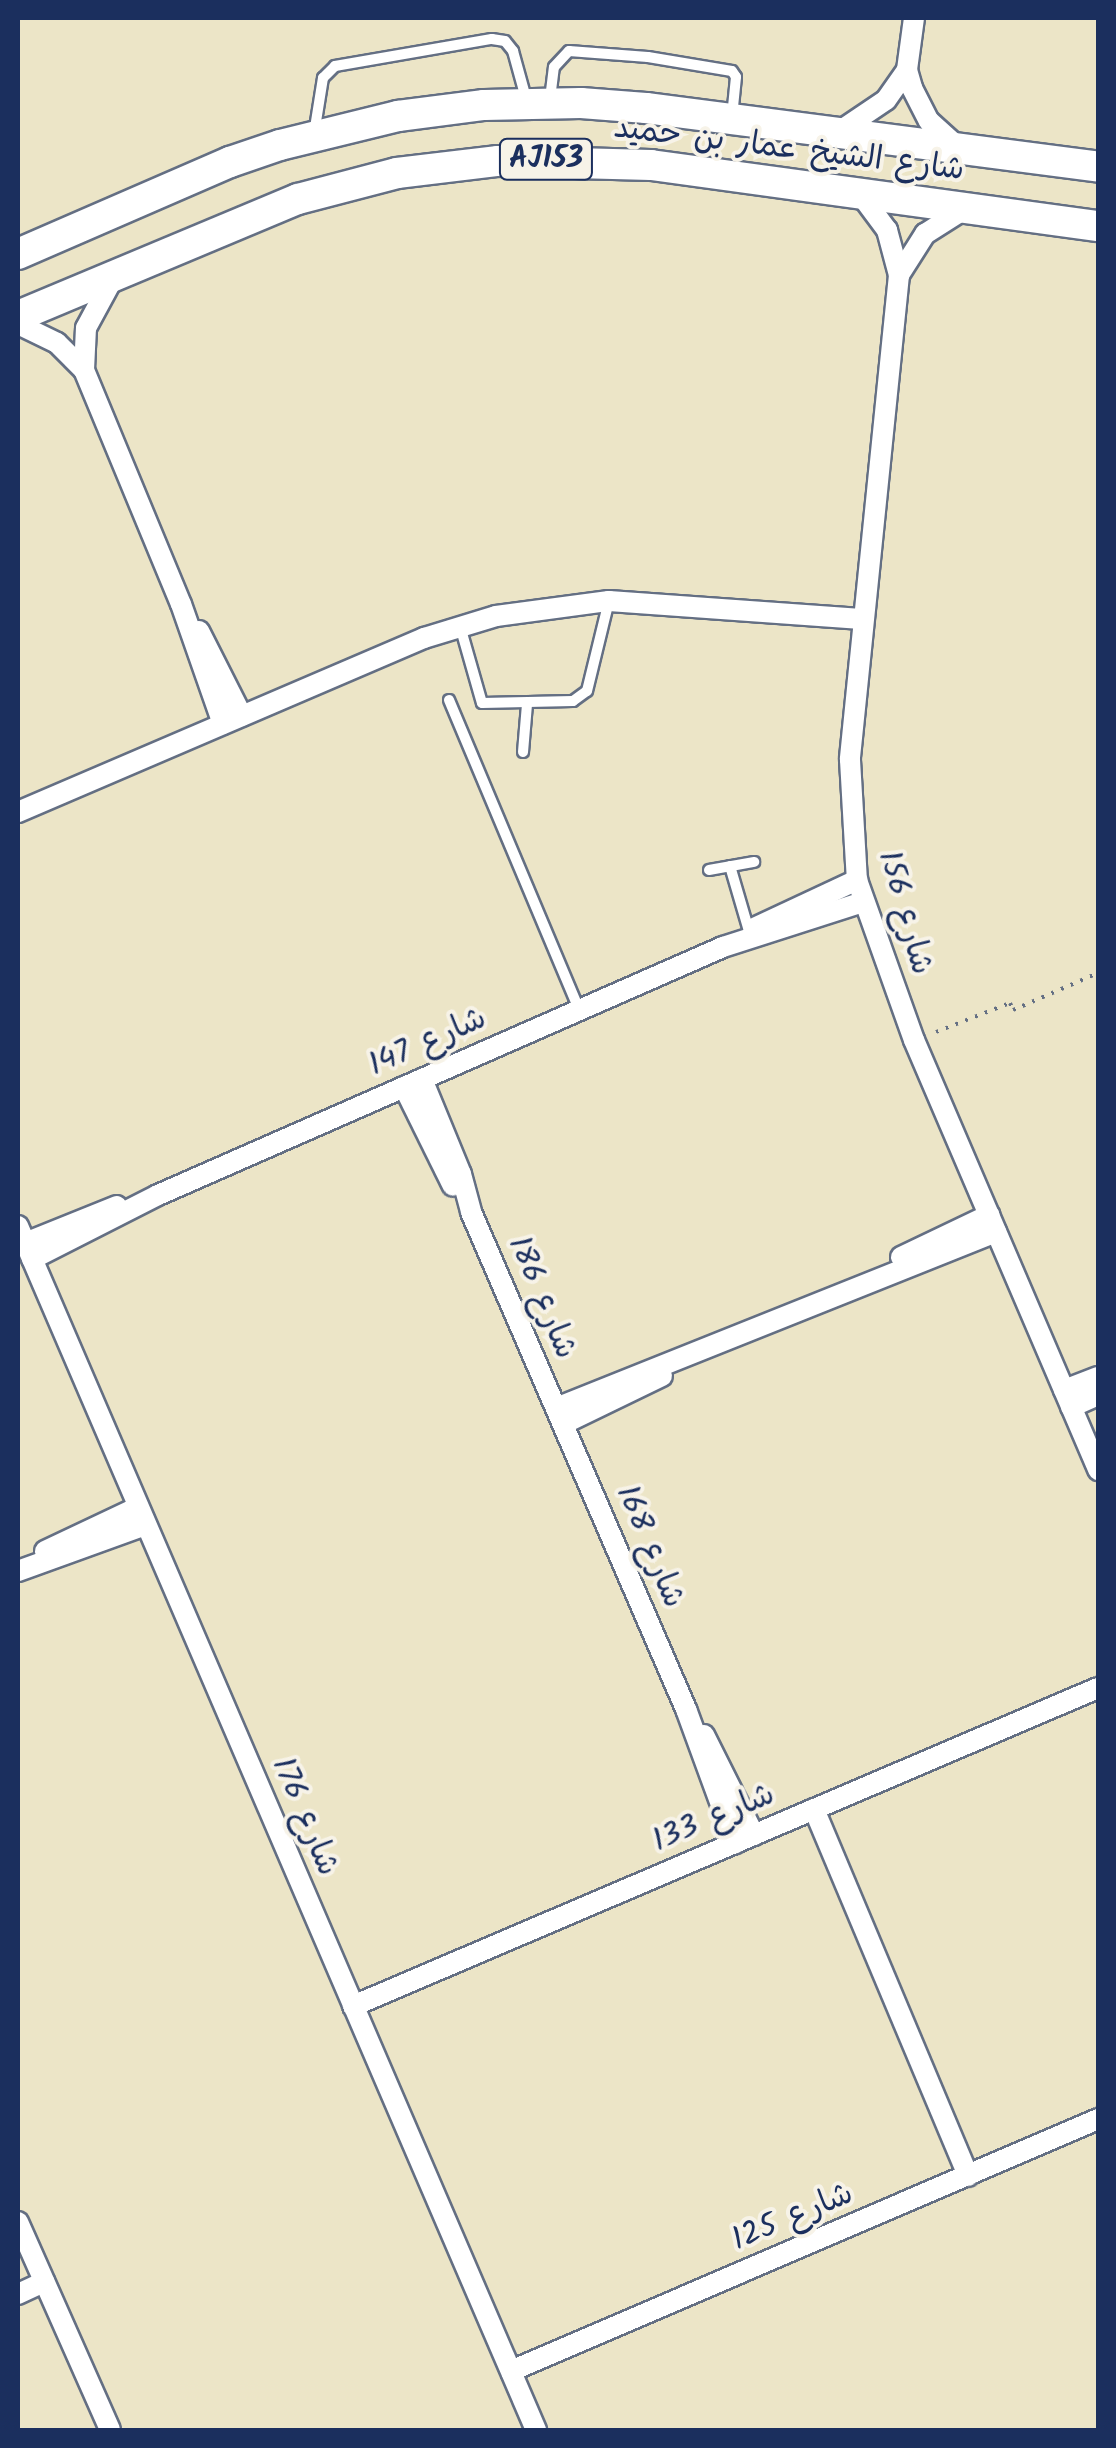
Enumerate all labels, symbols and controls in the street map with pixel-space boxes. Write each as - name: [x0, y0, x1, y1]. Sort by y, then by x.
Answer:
- street label: شارع الشيخ عمار بن حميد: [612, 109, 966, 191]
- road number: AJ153: [498, 134, 594, 184]
- street label: شارع 156: [868, 847, 940, 979]
- street label: شارع 147: [363, 1000, 493, 1086]
- street label: شارع 186: [498, 1231, 584, 1365]
- street label: شارع 168: [606, 1480, 692, 1614]
- street label: شارع 176: [262, 1752, 346, 1882]
- street label: شارع 133: [647, 1776, 781, 1862]
- street label: شارع 125: [727, 2175, 859, 2261]

